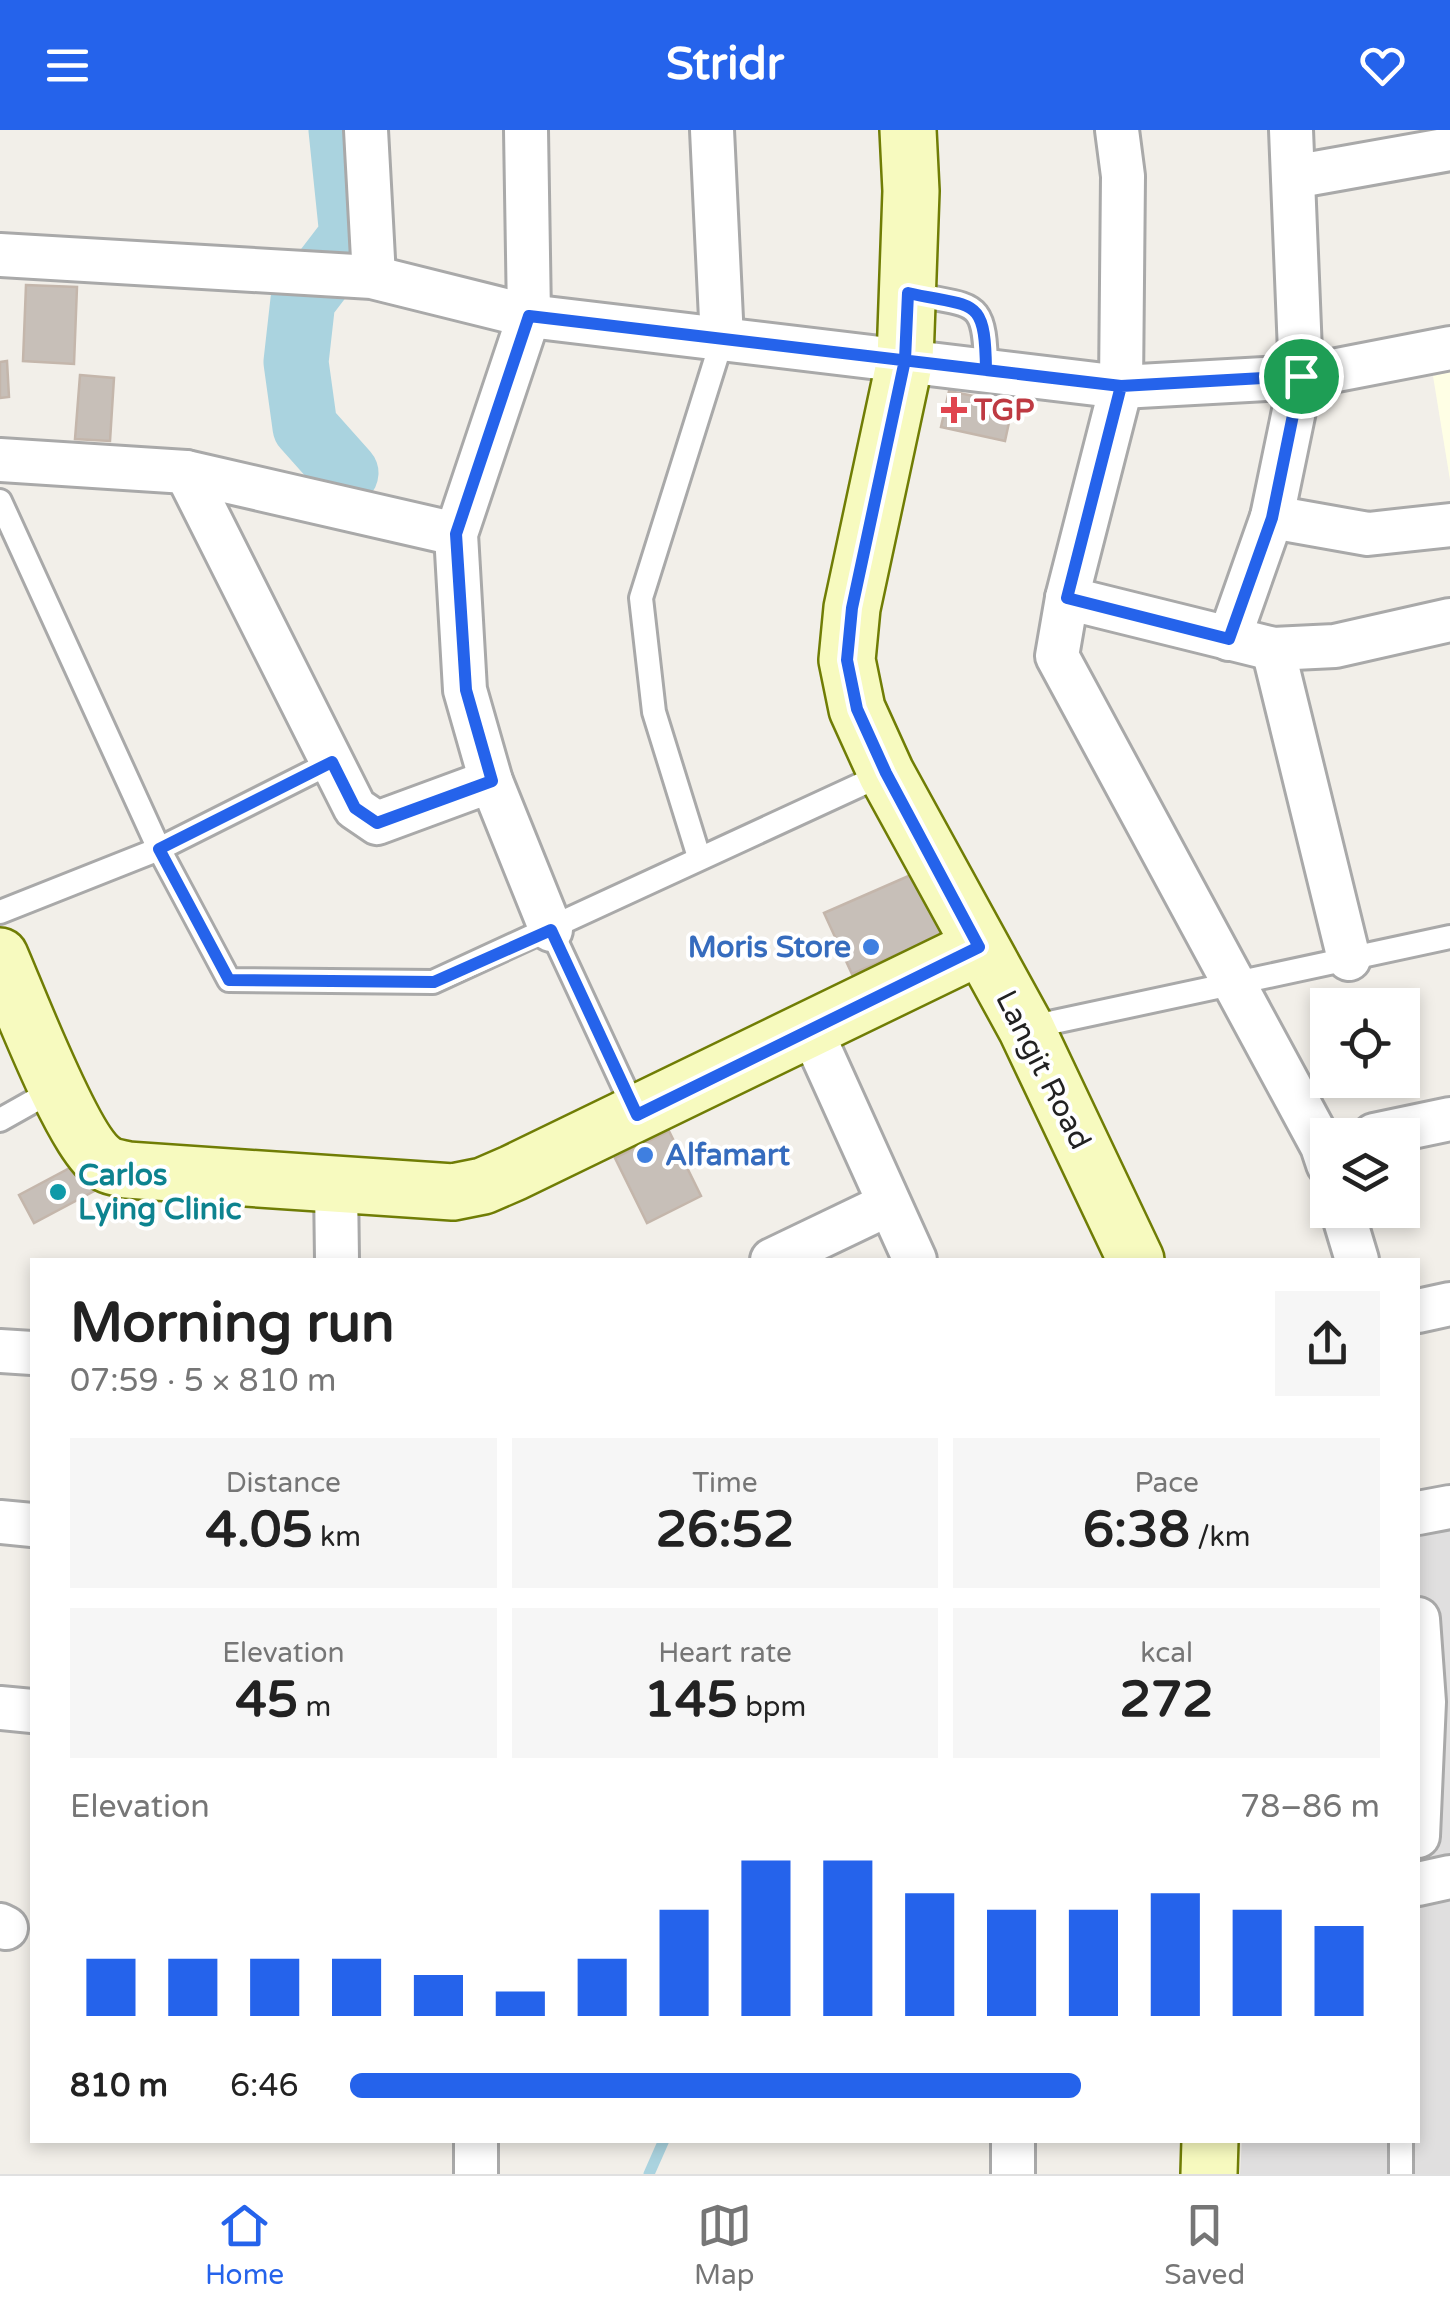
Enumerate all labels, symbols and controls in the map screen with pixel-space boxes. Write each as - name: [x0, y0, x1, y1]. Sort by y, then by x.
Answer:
- icon: menu: [40, 38, 95, 93]
- text: Stridr: [666, 38, 784, 92]
- icon: heart: [1355, 38, 1410, 93]
- pin: [1259, 334, 1344, 419]
- icon: arrive: [1274, 349, 1329, 404]
- place label: TGP: [973, 392, 1034, 429]
- marker: TGP: [943, 399, 965, 421]
- place label: Moris Store: [688, 929, 851, 966]
- marker: Moris Store: [860, 936, 882, 958]
- street label: Langit Road: [987, 984, 1099, 1156]
- map controls: [1310, 988, 1420, 1228]
- button: locate: [1310, 988, 1420, 1098]
- button: layers: [1310, 1118, 1420, 1228]
- place label: Alfamart: [665, 1137, 790, 1174]
- marker: Alfamart: [634, 1144, 656, 1166]
- place label: Carlos Lying Clinic: [78, 1157, 241, 1228]
- marker: Carlos Lying Clinic: [47, 1181, 69, 1203]
- text: Morning run: [70, 1291, 395, 1357]
- button: share: [1275, 1291, 1380, 1396]
- text: 07:59 · 5 × 810 m: [70, 1362, 336, 1400]
- text: Distance: [226, 1466, 341, 1500]
- text: Time: [692, 1466, 758, 1500]
- text: Pace: [1134, 1466, 1199, 1500]
- text: 4.05: [206, 1500, 313, 1560]
- text: 26:52: [656, 1500, 794, 1560]
- text: 6:38: [1083, 1500, 1190, 1560]
- text: km: [313, 1520, 361, 1554]
- text: /km: [1190, 1520, 1251, 1554]
- text: Elevation: [222, 1636, 345, 1670]
- text: Heart rate: [658, 1636, 792, 1670]
- text: kcal: [1140, 1636, 1193, 1670]
- text: 45: [235, 1670, 298, 1730]
- text: 145: [644, 1670, 738, 1730]
- text: 272: [1120, 1670, 1214, 1730]
- text: m: [298, 1690, 331, 1724]
- text: bpm: [738, 1690, 806, 1724]
- text: Elevation: [70, 1788, 210, 1826]
- text: 78–86 m: [1240, 1788, 1380, 1826]
- text: 810 m: [70, 2067, 168, 2105]
- text: 6:46: [230, 2067, 299, 2105]
- tab: Home: [205, 2198, 284, 2292]
- tab: Map: [694, 2198, 754, 2292]
- tab: Saved: [1164, 2198, 1245, 2292]

